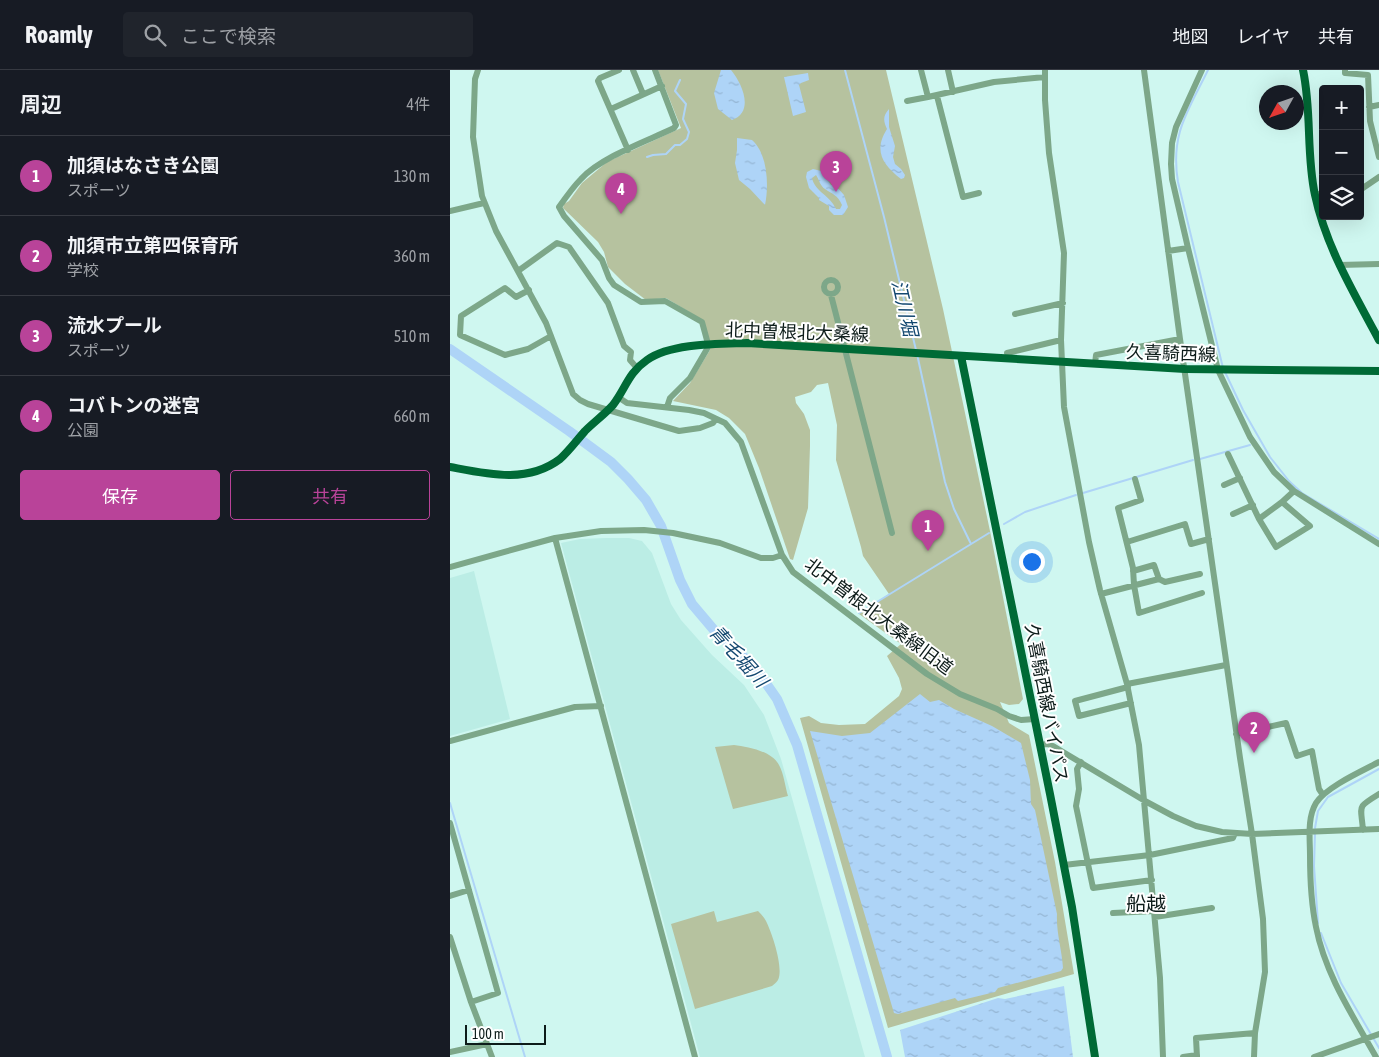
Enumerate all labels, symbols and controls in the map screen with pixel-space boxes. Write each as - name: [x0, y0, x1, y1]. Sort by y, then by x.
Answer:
- search box: [123, 12, 473, 57]
- text: Roamly: [25, 21, 93, 48]
- icon: search: [141, 21, 169, 49]
- text: ここで検索: [181, 25, 276, 47]
- text: 地図: [1173, 26, 1209, 47]
- text: レイヤ: [1237, 26, 1290, 47]
- text: 共有: [1318, 26, 1354, 47]
- north arrow: [1259, 85, 1304, 130]
- map controls: [1319, 85, 1364, 220]
- button: +: [1319, 85, 1364, 130]
- text: 周辺: [20, 92, 62, 116]
- text: 4件: [406, 95, 430, 113]
- button: −: [1319, 130, 1364, 175]
- pin: 3: [820, 151, 852, 192]
- text: 加須はなさき公園: [67, 154, 219, 176]
- text: 1: [32, 167, 40, 185]
- text: 130 m: [394, 167, 430, 185]
- pin: 4: [605, 173, 637, 214]
- button: layers: [1319, 175, 1364, 220]
- text: スポーツ: [67, 181, 131, 199]
- text: 加須市立第四保育所: [67, 234, 238, 256]
- text: 2: [32, 247, 40, 265]
- text: 360 m: [394, 247, 430, 265]
- text: 学校: [67, 261, 99, 279]
- water label: 江川堀: [888, 278, 923, 341]
- text: 流水プール: [67, 314, 162, 336]
- street label: 北中曽根北大桑線: [725, 319, 869, 345]
- text: 3: [32, 327, 40, 345]
- text: 510 m: [394, 327, 430, 345]
- text: スポーツ: [67, 341, 131, 359]
- street label: 久喜騎西線: [1126, 341, 1216, 365]
- text: コバトンの迷宮: [67, 394, 201, 416]
- text: 4: [32, 407, 40, 425]
- text: 660 m: [394, 407, 430, 425]
- text: 公園: [67, 421, 99, 439]
- button: 保存: [20, 470, 220, 520]
- button: 共有: [230, 470, 430, 520]
- pin: 1: [912, 510, 944, 551]
- your location: [1019, 549, 1045, 575]
- street label: 北中曽根北大桑線旧道: [801, 553, 957, 679]
- water label: 青毛堀川: [705, 620, 774, 693]
- street label: 久喜騎西線バイパス: [1021, 622, 1073, 784]
- pin: 2: [1238, 712, 1270, 753]
- district label: 船越: [1126, 892, 1166, 915]
- scale bar: [465, 1022, 546, 1045]
- text: 100 m: [472, 1026, 504, 1042]

